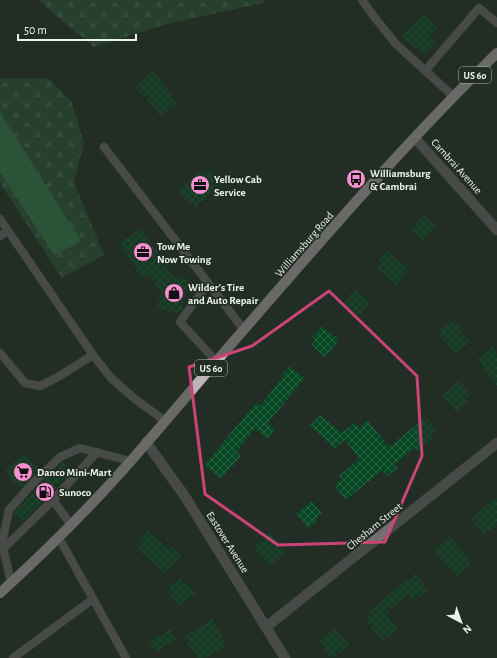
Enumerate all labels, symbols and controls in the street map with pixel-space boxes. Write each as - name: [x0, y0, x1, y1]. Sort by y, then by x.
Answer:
- scale bar: [18, 16, 136, 42]
- text: 50 m: [24, 24, 47, 36]
- road number: US 60: [459, 67, 491, 83]
- street label: Cambrai Avenue: [429, 137, 484, 196]
- bus stop icon: Williamsburg & Cambrai: [345, 168, 367, 190]
- place label: Williamsburg & Cambrai: [370, 168, 431, 192]
- office icon: Yellow Cab Service: [189, 174, 211, 196]
- place label: Yellow Cab Service: [214, 174, 262, 198]
- street label: Williamsburg Road: [273, 209, 336, 279]
- office icon: Tow Me Now Towing: [132, 241, 154, 263]
- place label: Tow Me Now Towing: [157, 241, 212, 265]
- shop icon: Wilder's Tire and Auto Repair: [163, 282, 185, 304]
- place label: Wilder's Tire and Auto Repair: [188, 282, 259, 306]
- road number: US 60: [195, 360, 227, 376]
- supermarket icon: Danco Mini-Mart: [12, 461, 34, 483]
- place label: Danco Mini-Mart: [37, 467, 112, 478]
- fuel station icon: Sunoco: [34, 481, 56, 503]
- place label: Sunoco: [59, 487, 92, 498]
- street label: Chesham Street: [345, 500, 404, 552]
- street label: Eastover Avenue: [204, 510, 251, 575]
- north arrow: [441, 602, 481, 642]
- text: N: [461, 623, 474, 636]

